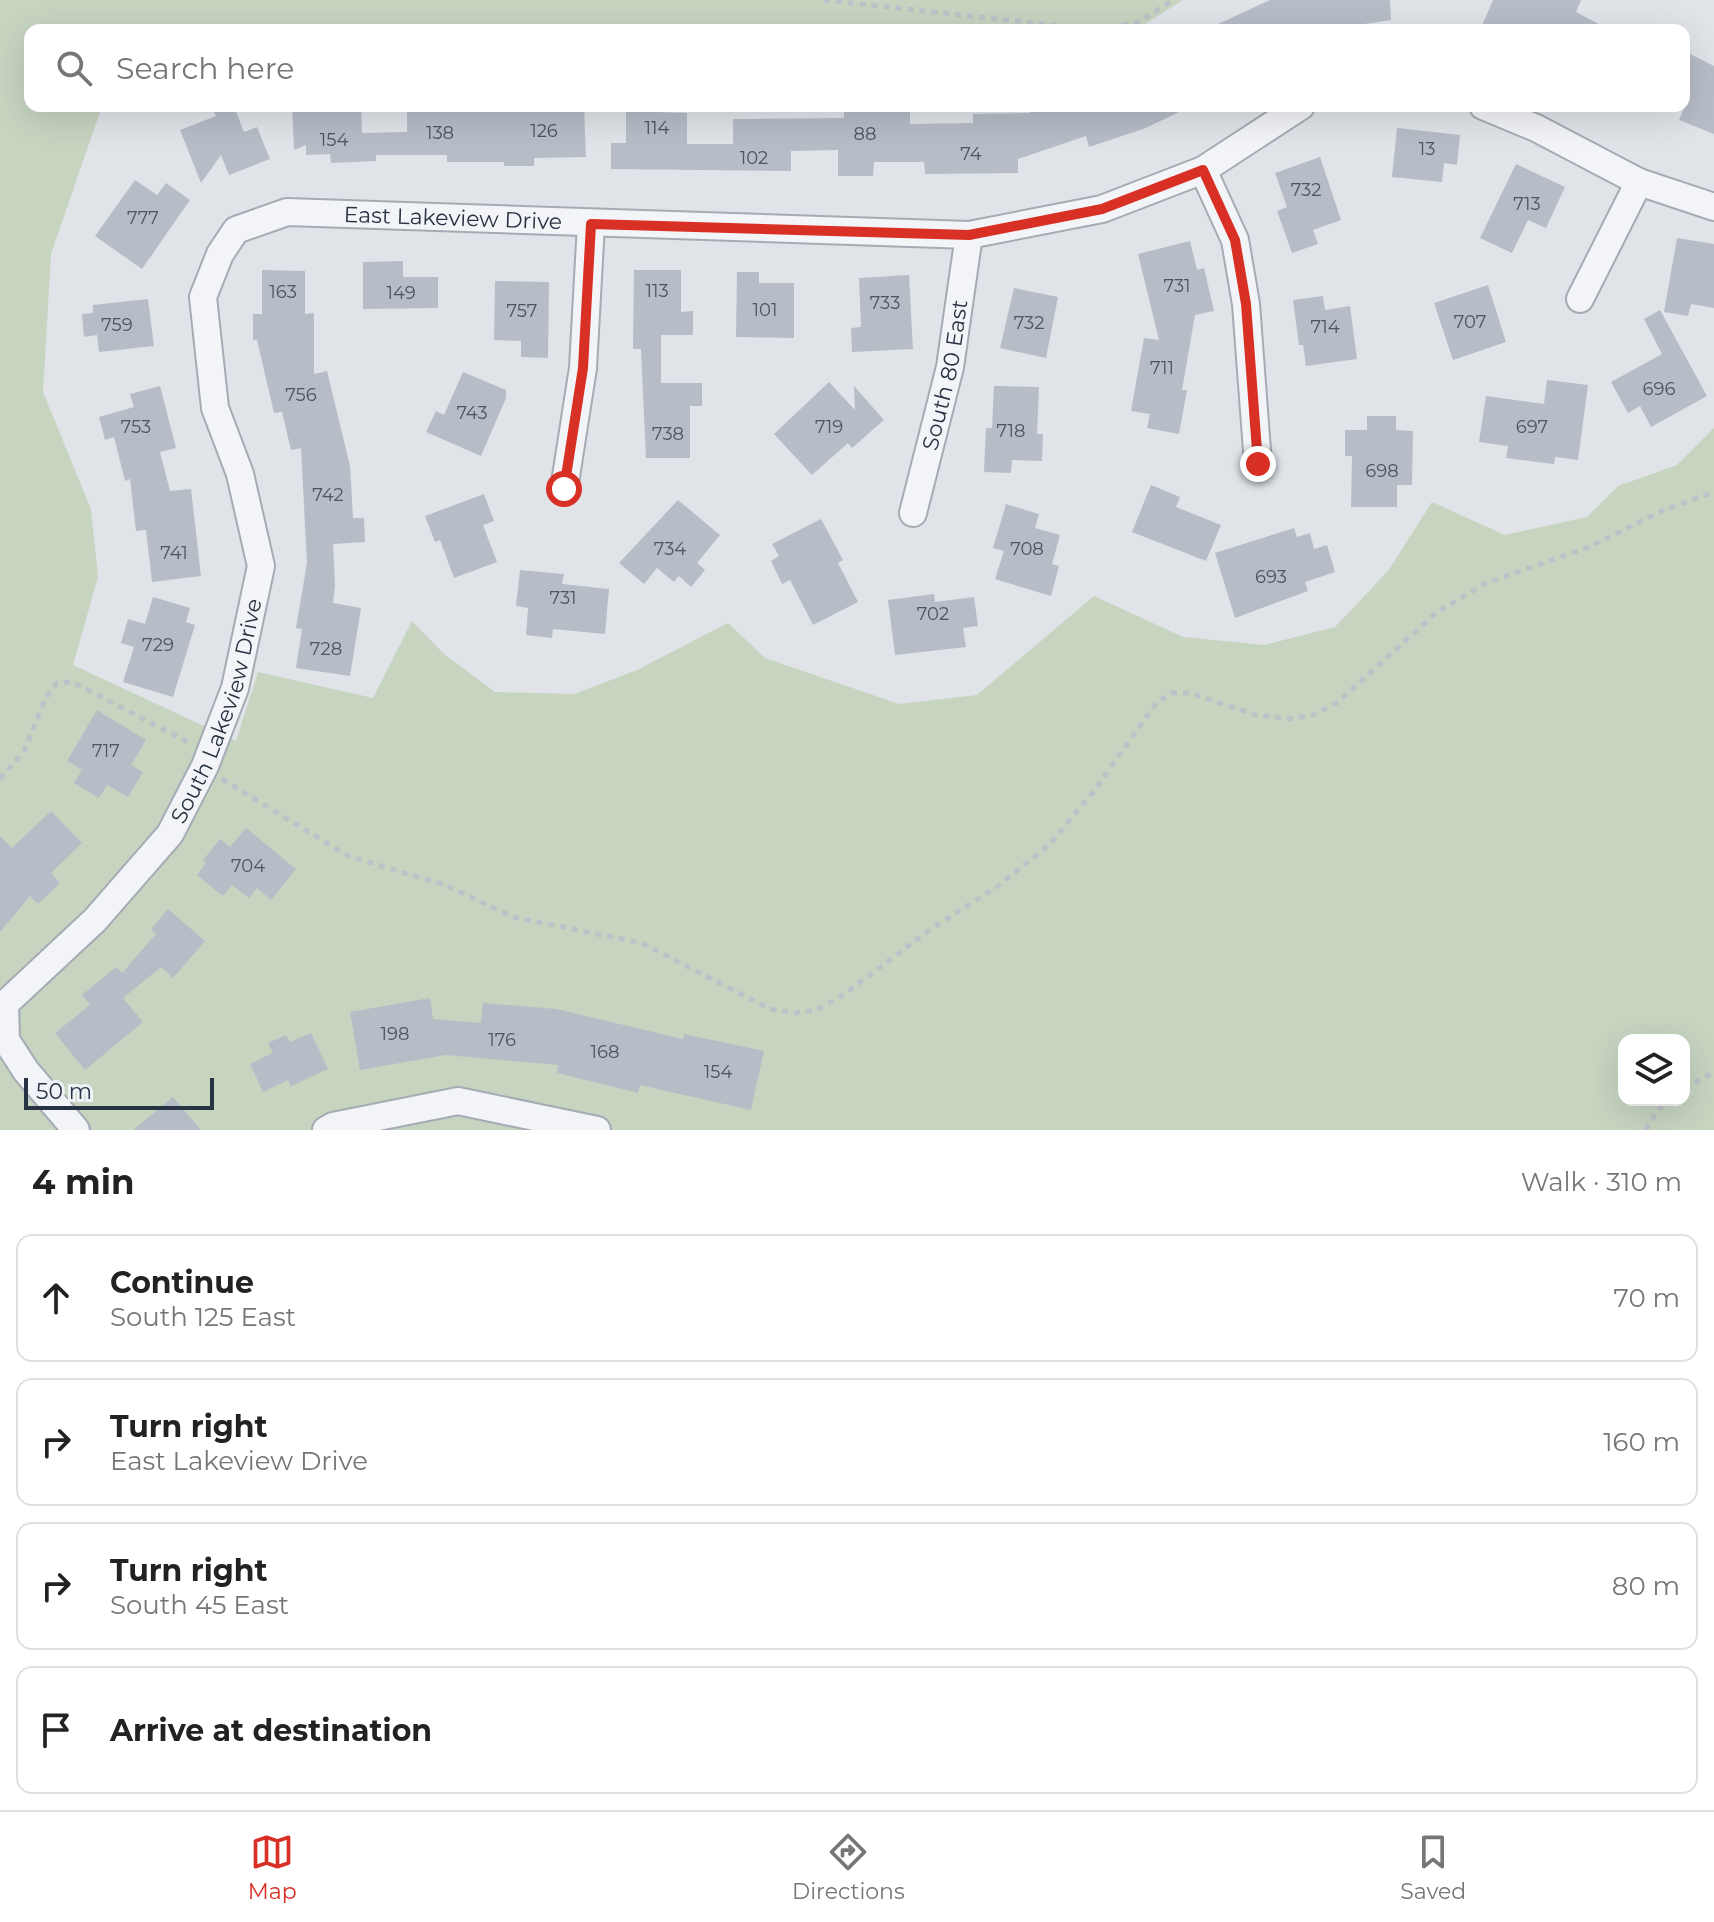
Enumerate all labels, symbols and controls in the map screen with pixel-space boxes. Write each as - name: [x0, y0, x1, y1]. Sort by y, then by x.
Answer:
- search box: [24, 24, 1690, 112]
- icon: search: [52, 46, 96, 90]
- text: Search here: [116, 50, 294, 87]
- house number: 114: [645, 117, 670, 139]
- house number: 126: [530, 120, 558, 142]
- house number: 138: [426, 122, 454, 144]
- house number: 88: [854, 123, 876, 145]
- house number: 154: [320, 129, 348, 151]
- house number: 13: [1419, 138, 1435, 160]
- house number: 74: [960, 143, 982, 165]
- house number: 102: [740, 147, 768, 169]
- house number: 732: [1291, 179, 1321, 201]
- house number: 713: [1513, 193, 1541, 215]
- street label: East Lakeview Drive: [343, 201, 563, 235]
- house number: 777: [127, 207, 159, 229]
- house number: 731: [1163, 275, 1191, 297]
- house number: 113: [645, 280, 669, 302]
- house number: 163: [269, 281, 297, 303]
- house number: 149: [386, 282, 416, 304]
- house number: 733: [870, 292, 900, 314]
- street label: South 80 East: [916, 298, 974, 453]
- house number: 101: [753, 299, 777, 321]
- house number: 757: [507, 300, 537, 322]
- house number: 707: [1454, 311, 1486, 333]
- house number: 732: [1014, 312, 1044, 334]
- house number: 759: [101, 314, 133, 336]
- house number: 714: [1310, 316, 1340, 338]
- house number: 711: [1150, 357, 1174, 379]
- house number: 696: [1643, 378, 1675, 400]
- house number: 756: [285, 384, 317, 406]
- house number: 743: [456, 402, 488, 424]
- house number: 753: [121, 416, 151, 438]
- house number: 719: [815, 416, 843, 438]
- house number: 697: [1516, 416, 1548, 438]
- house number: 718: [997, 420, 1025, 442]
- house number: 738: [652, 423, 684, 445]
- route end: [1240, 446, 1276, 482]
- house number: 698: [1365, 460, 1399, 482]
- route start: [546, 471, 582, 507]
- house number: 742: [312, 484, 344, 506]
- house number: 734: [654, 538, 686, 560]
- house number: 708: [1010, 538, 1044, 560]
- house number: 741: [160, 542, 188, 564]
- house number: 693: [1255, 566, 1287, 588]
- house number: 731: [549, 587, 577, 609]
- street label: South Lakeview Drive: [165, 596, 268, 828]
- house number: 702: [917, 603, 949, 625]
- house number: 729: [142, 634, 174, 656]
- house number: 728: [310, 638, 342, 660]
- house number: 717: [92, 740, 120, 762]
- house number: 704: [231, 855, 265, 877]
- house number: 198: [381, 1023, 409, 1045]
- house number: 176: [488, 1029, 516, 1051]
- map controls: [1618, 1034, 1690, 1106]
- button: layers: [1618, 1034, 1690, 1106]
- house number: 168: [591, 1041, 619, 1063]
- house number: 154: [704, 1061, 732, 1083]
- scale bar: [24, 1074, 214, 1110]
- text: 50 m: [36, 1078, 92, 1105]
- text: 4 min: [32, 1161, 134, 1203]
- text: Walk · 310 m: [1521, 1166, 1682, 1198]
- text: Continue: [110, 1264, 254, 1301]
- icon: ahead: [34, 1276, 78, 1320]
- text: 70 m: [1614, 1282, 1680, 1314]
- text: South 125 East: [110, 1301, 296, 1333]
- text: Turn right: [110, 1408, 267, 1445]
- icon: right: [34, 1420, 78, 1464]
- text: 160 m: [1603, 1426, 1680, 1458]
- text: East Lakeview Drive: [110, 1445, 368, 1477]
- text: Turn right: [110, 1552, 267, 1589]
- icon: right: [34, 1564, 78, 1608]
- text: 80 m: [1612, 1570, 1680, 1602]
- text: South 45 East: [110, 1589, 289, 1621]
- icon: arrive: [34, 1708, 78, 1752]
- text: Arrive at destination: [110, 1712, 432, 1749]
- tab: Map: [248, 1830, 297, 1905]
- tab: Directions: [792, 1830, 905, 1905]
- tab: Saved: [1400, 1830, 1466, 1905]

